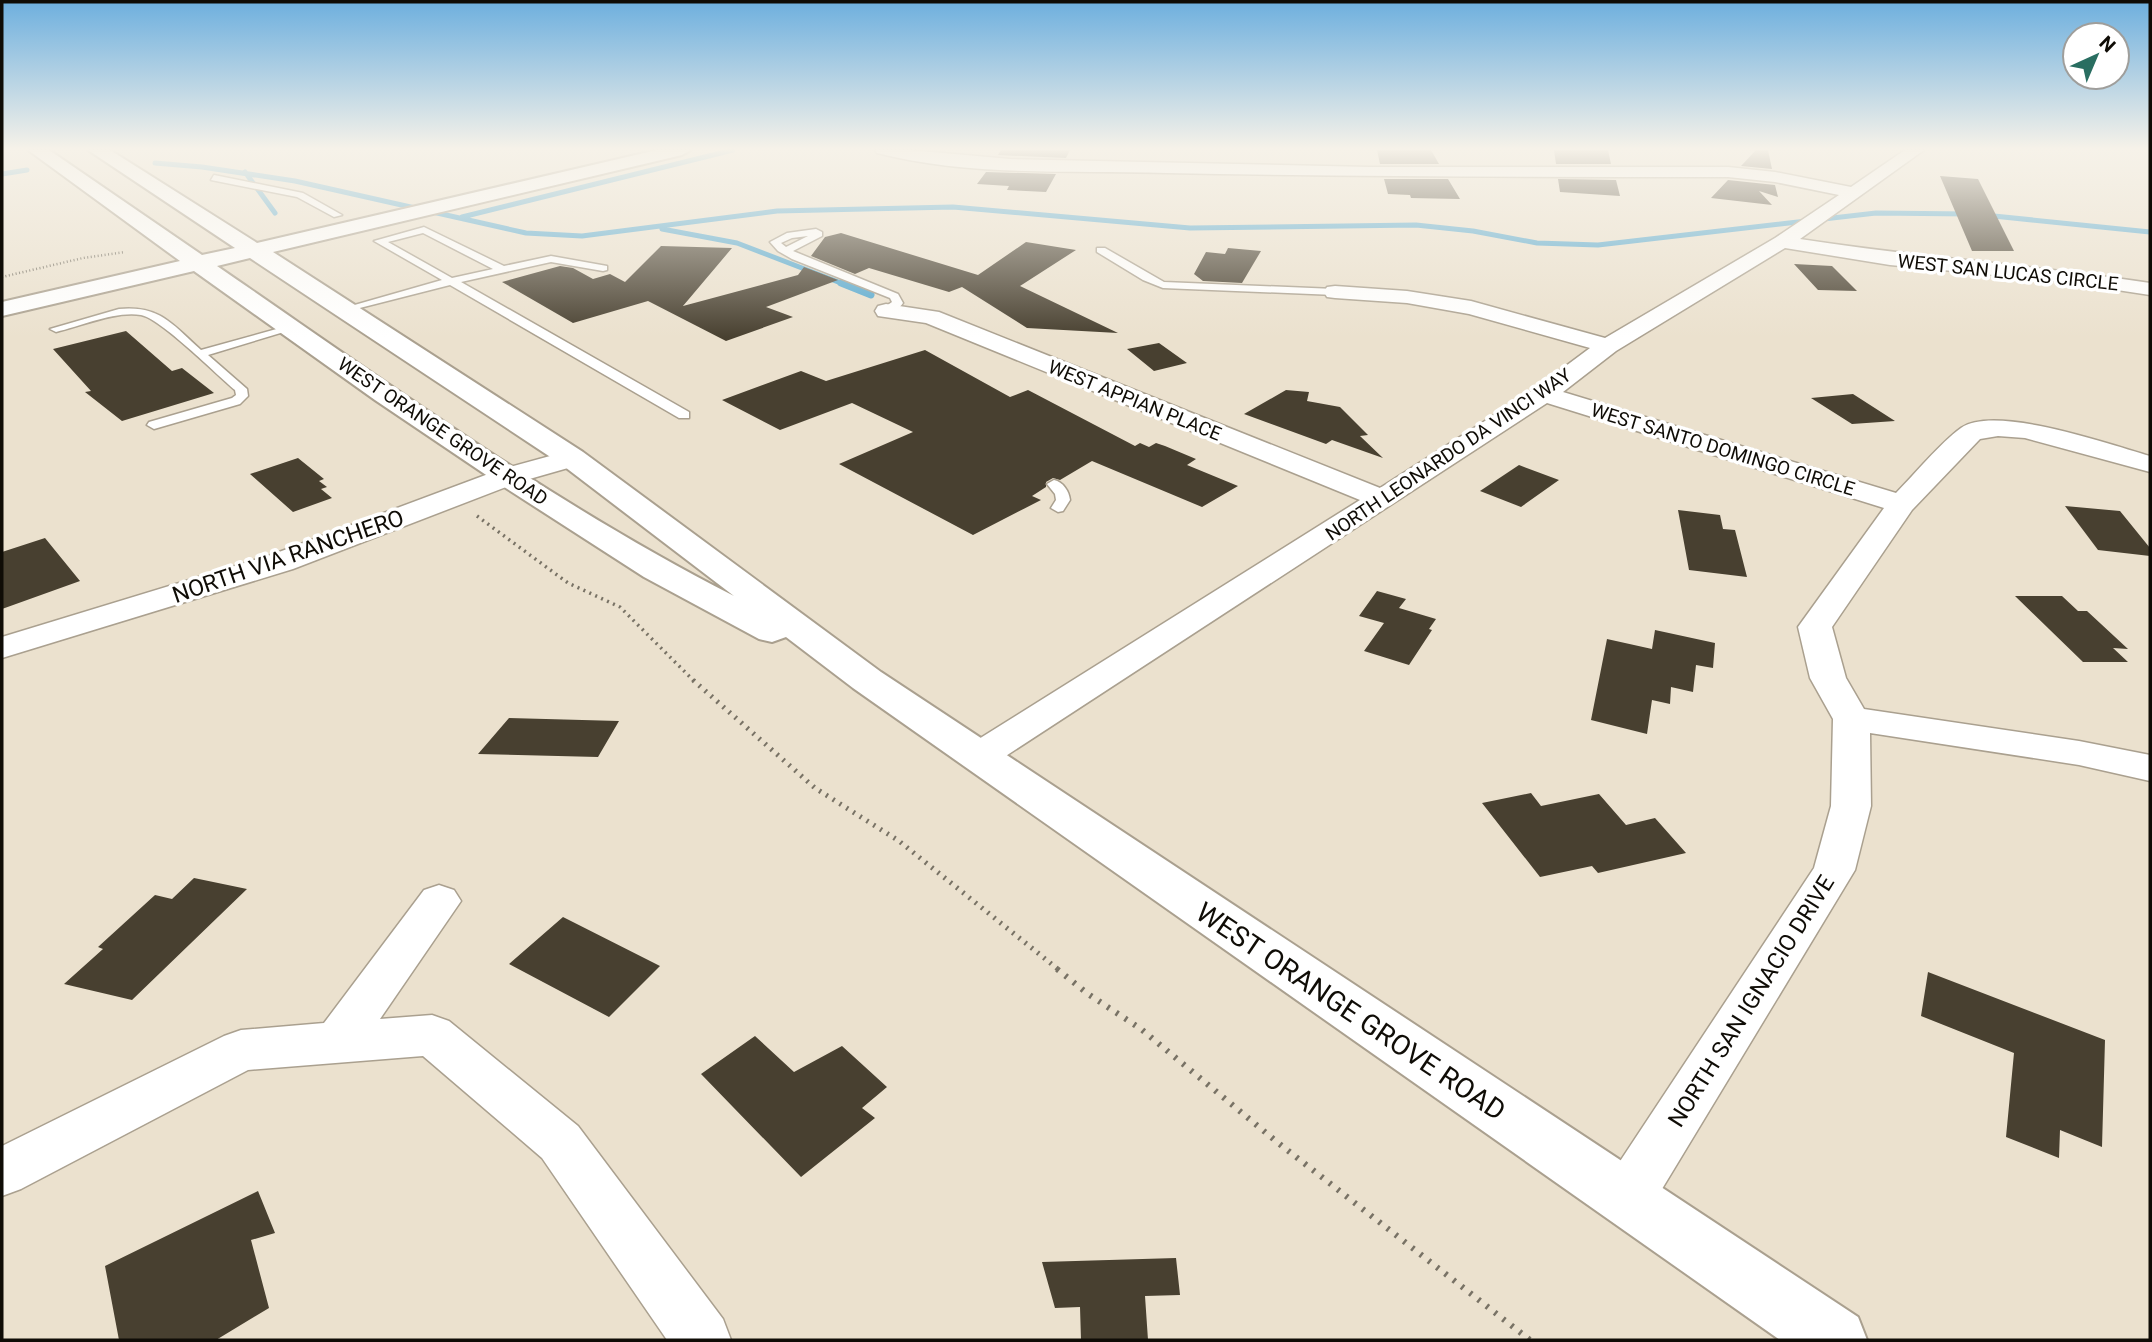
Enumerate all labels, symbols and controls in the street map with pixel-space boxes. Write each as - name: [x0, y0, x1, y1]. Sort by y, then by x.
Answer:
- north arrow: [2061, 21, 2131, 91]
- text: N: [2095, 31, 2120, 57]
- street label: WEST SAN LUCAS CIRCLE: [1896, 249, 2120, 296]
- street label: WEST ORANGE GROVE ROAD: [333, 352, 552, 510]
- street label: WEST APPIAN PLACE: [1045, 355, 1225, 446]
- street label: NORTH LEONARDO DA VINCI WAY: [1321, 363, 1576, 545]
- street label: WEST SANTO DOMINGO CIRCLE: [1588, 398, 1858, 501]
- street label: NORTH VIA RANCHERO: [169, 504, 408, 609]
- street label: NORTH SAN IGNACIO DRIVE: [1663, 870, 1840, 1132]
- street label: WEST ORANGE GROVE ROAD: [1190, 895, 1512, 1127]

